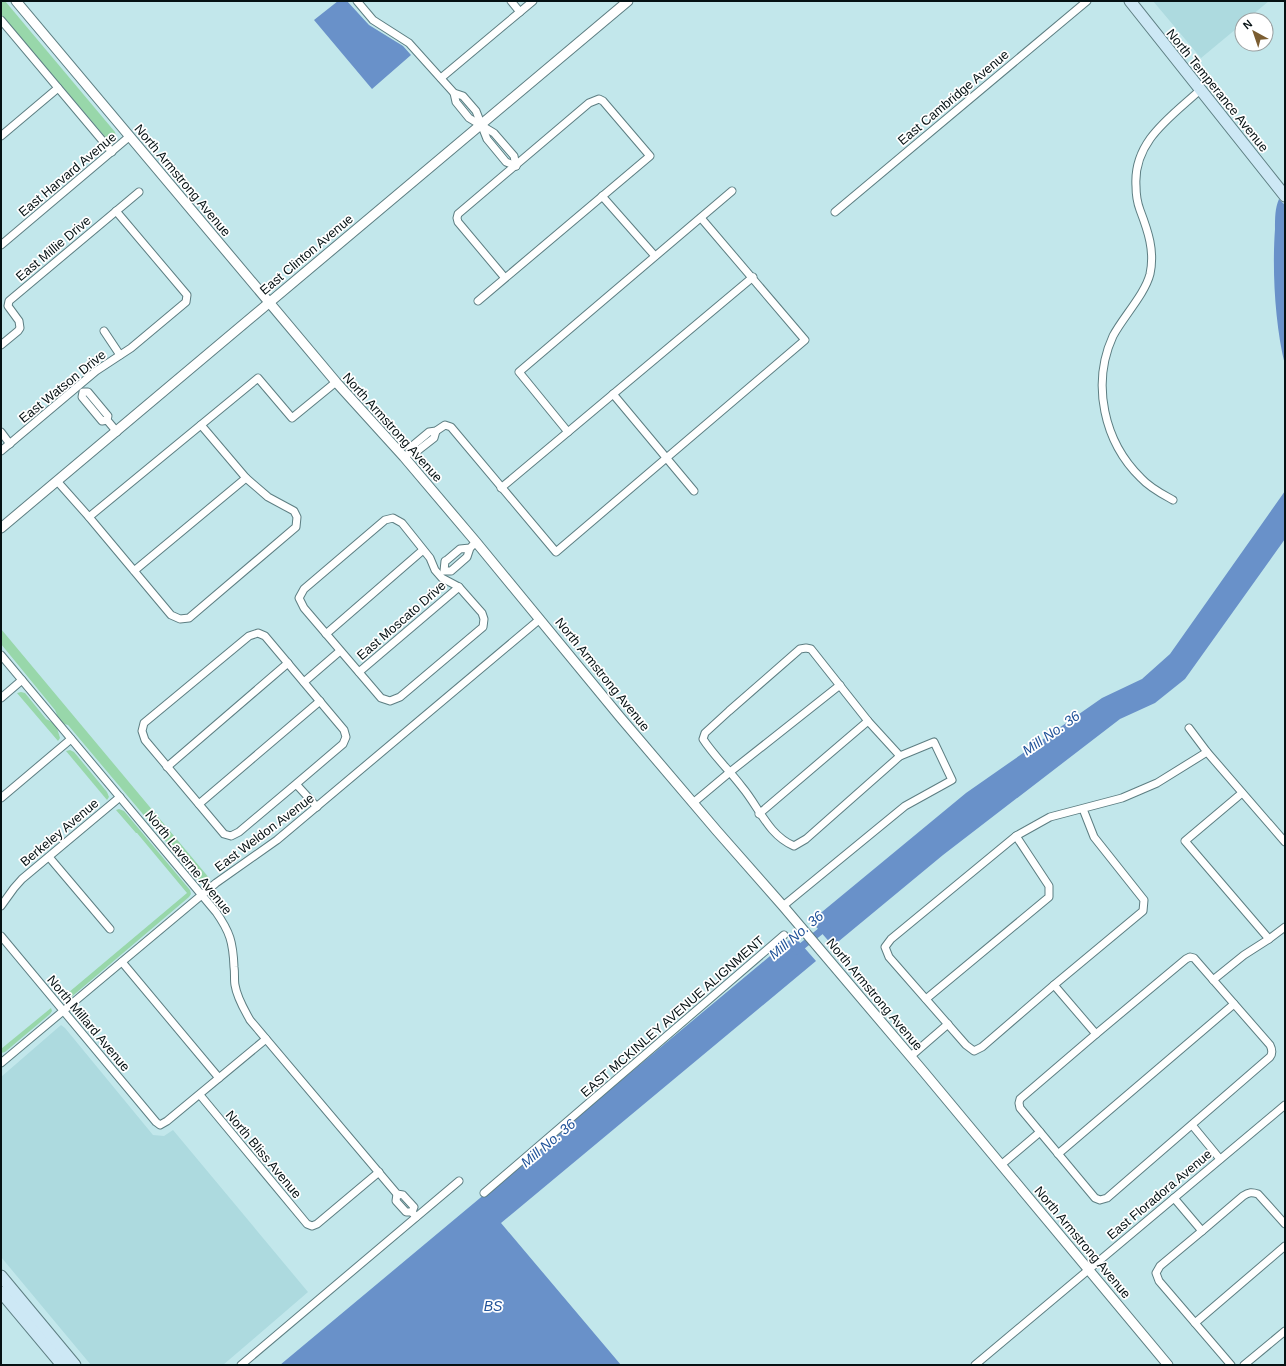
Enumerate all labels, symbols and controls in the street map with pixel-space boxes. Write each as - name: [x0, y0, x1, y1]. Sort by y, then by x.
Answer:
- north arrow: [1234, 12, 1274, 52]
- street label: North Temperance Avenue: [1163, 25, 1273, 155]
- street label: East Cambridge Avenue: [895, 47, 1012, 148]
- street label: North Armstrong Avenue: [131, 121, 234, 239]
- street label: East Harvard Avenue: [16, 129, 119, 220]
- street label: East Clinton Avenue: [257, 211, 356, 298]
- street label: East Millie Drive: [13, 213, 94, 284]
- street label: East Watson Drive: [16, 347, 109, 426]
- street label: North Armstrong Avenue: [340, 370, 446, 485]
- street label: East Moscato Drive: [354, 578, 449, 663]
- street label: North Armstrong Avenue: [552, 615, 653, 734]
- water label: Mill No. 36: [1019, 707, 1083, 759]
- street label: East Weldon Avenue: [212, 790, 317, 875]
- street label: Berkeley Avenue: [17, 795, 101, 869]
- street label: North Laverne Avenue: [142, 807, 235, 917]
- water label: Mill No. 36: [766, 907, 827, 962]
- street label: EAST MCKINLEY AVENUE ALIGNMENT: [578, 933, 767, 1100]
- street label: North Armstrong Avenue: [823, 935, 926, 1053]
- street label: North Millard Avenue: [44, 972, 133, 1074]
- street label: North Bliss Avenue: [223, 1108, 305, 1201]
- water label: Mill No. 36: [518, 1115, 579, 1170]
- street label: East Floradora Avenue: [1104, 1146, 1215, 1243]
- street label: North Armstrong Avenue: [1031, 1183, 1134, 1301]
- water label: BS: [484, 1298, 503, 1314]

